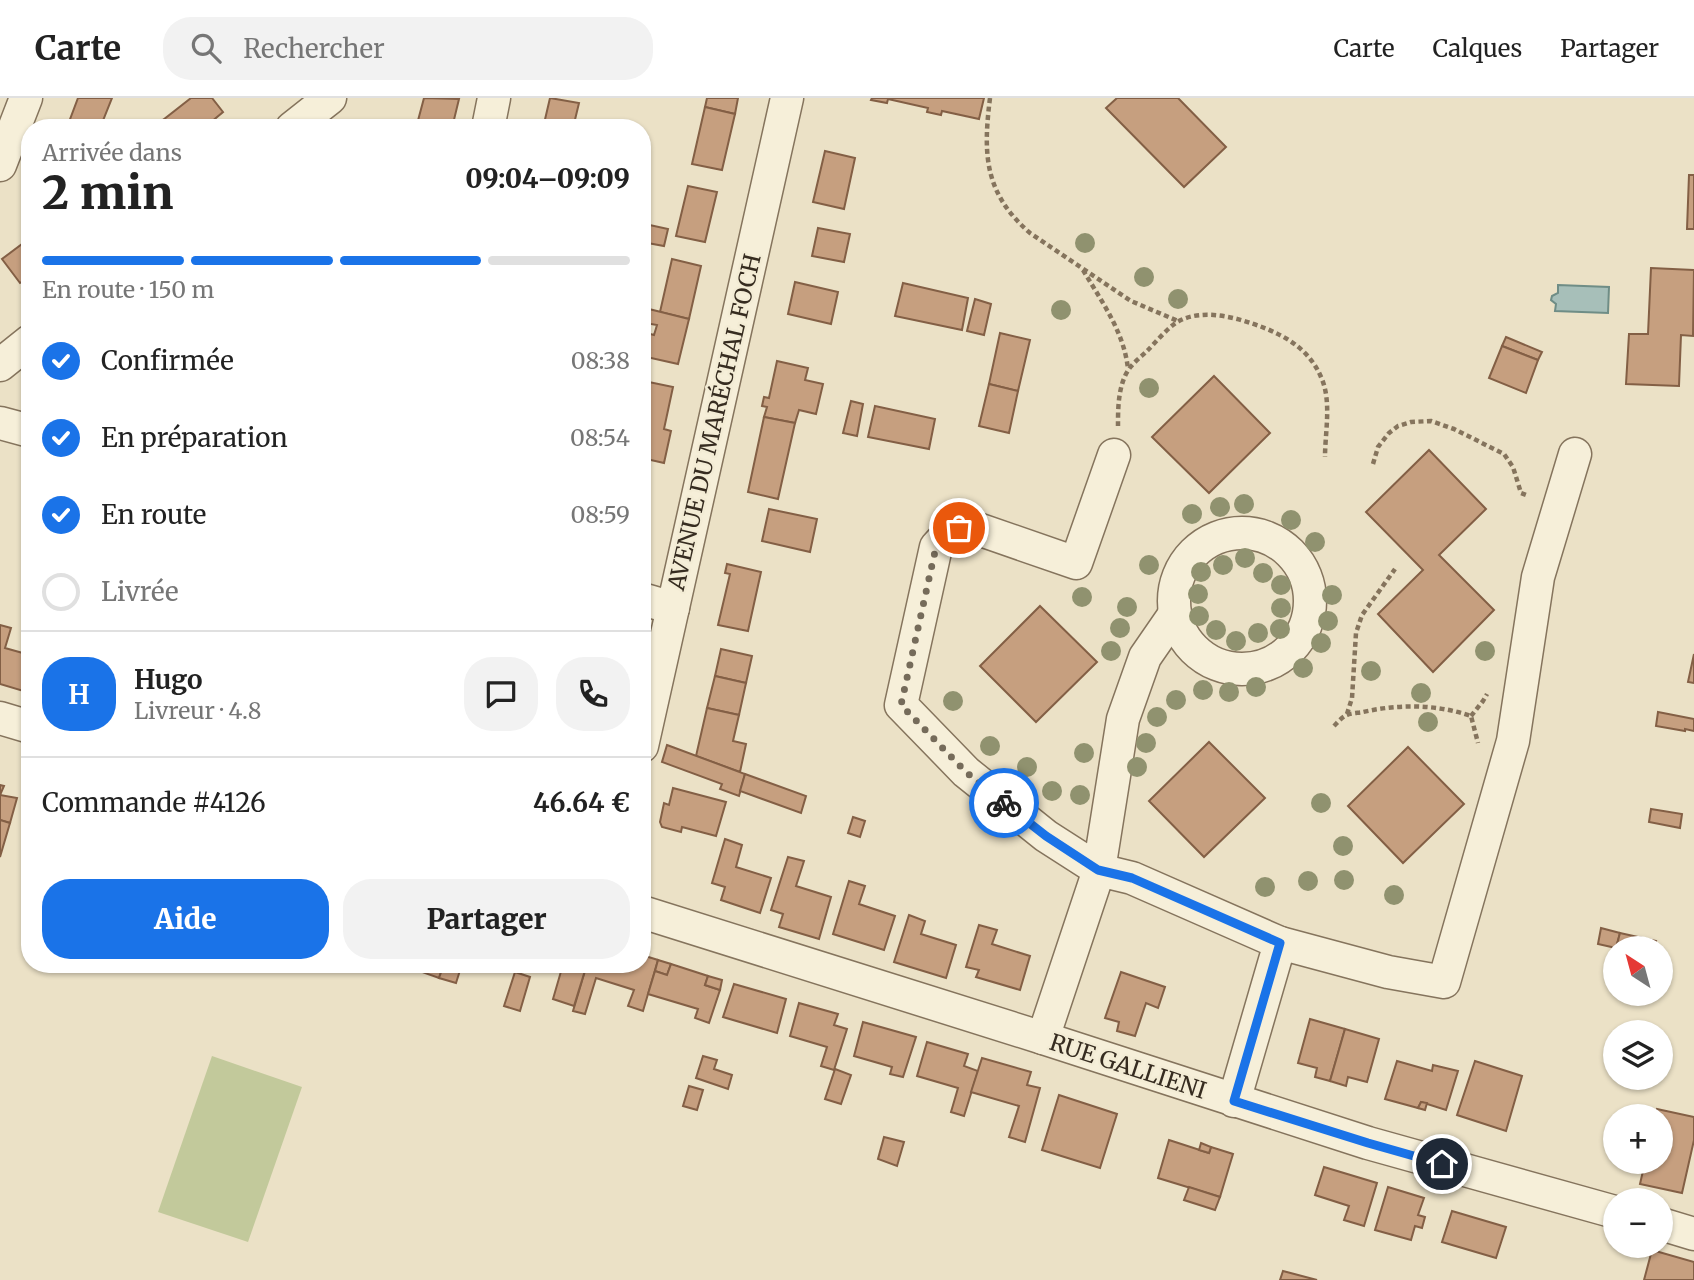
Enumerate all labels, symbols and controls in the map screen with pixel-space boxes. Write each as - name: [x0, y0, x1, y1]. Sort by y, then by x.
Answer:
- search box: [163, 17, 653, 80]
- text: Carte: [35, 28, 121, 69]
- icon: search: [187, 29, 225, 67]
- text: Rechercher: [243, 32, 385, 65]
- text: Carte: [1333, 33, 1394, 64]
- text: Calques: [1432, 33, 1522, 64]
- text: Partager: [1560, 33, 1659, 64]
- text: Arrivée dans: [42, 138, 182, 167]
- text: 09:04–09:09: [465, 162, 630, 195]
- text: 2 min: [42, 164, 174, 222]
- street label: AVENUE DU MARÉCHAL FOCH: [661, 251, 767, 594]
- text: En route · 150 m: [42, 275, 214, 304]
- icon: check: [42, 342, 80, 380]
- text: Confirmée: [101, 344, 234, 377]
- text: 08:38: [571, 346, 630, 375]
- icon: check: [42, 419, 80, 457]
- text: En préparation: [101, 421, 288, 454]
- text: 08:54: [570, 423, 630, 452]
- icon: check: [42, 496, 80, 534]
- text: En route: [101, 498, 206, 531]
- pin: [929, 498, 989, 558]
- text: 08:59: [571, 500, 630, 529]
- icon: bag: [940, 509, 978, 547]
- text: Livrée: [101, 575, 179, 608]
- button: chat: [464, 657, 538, 731]
- button: phone: [556, 657, 630, 731]
- text: Hugo: [134, 663, 203, 696]
- text: H: [68, 678, 90, 711]
- text: Livreur · 4.8: [134, 696, 262, 725]
- courier: [969, 768, 1039, 838]
- icon: bike: [985, 784, 1023, 822]
- text: Commande #4126: [42, 786, 266, 819]
- text: 46.64 €: [533, 786, 630, 819]
- button: Aide: [42, 879, 329, 959]
- button: Partager: [343, 879, 630, 959]
- north arrow: [1603, 936, 1673, 1006]
- map controls: [1603, 936, 1673, 1258]
- button: layers: [1603, 1020, 1673, 1090]
- street label: RUE GALLIENI: [1046, 1027, 1210, 1105]
- button: +: [1603, 1104, 1673, 1174]
- pin: [1412, 1134, 1472, 1194]
- icon: home: [1423, 1145, 1461, 1183]
- button: −: [1603, 1188, 1673, 1258]

